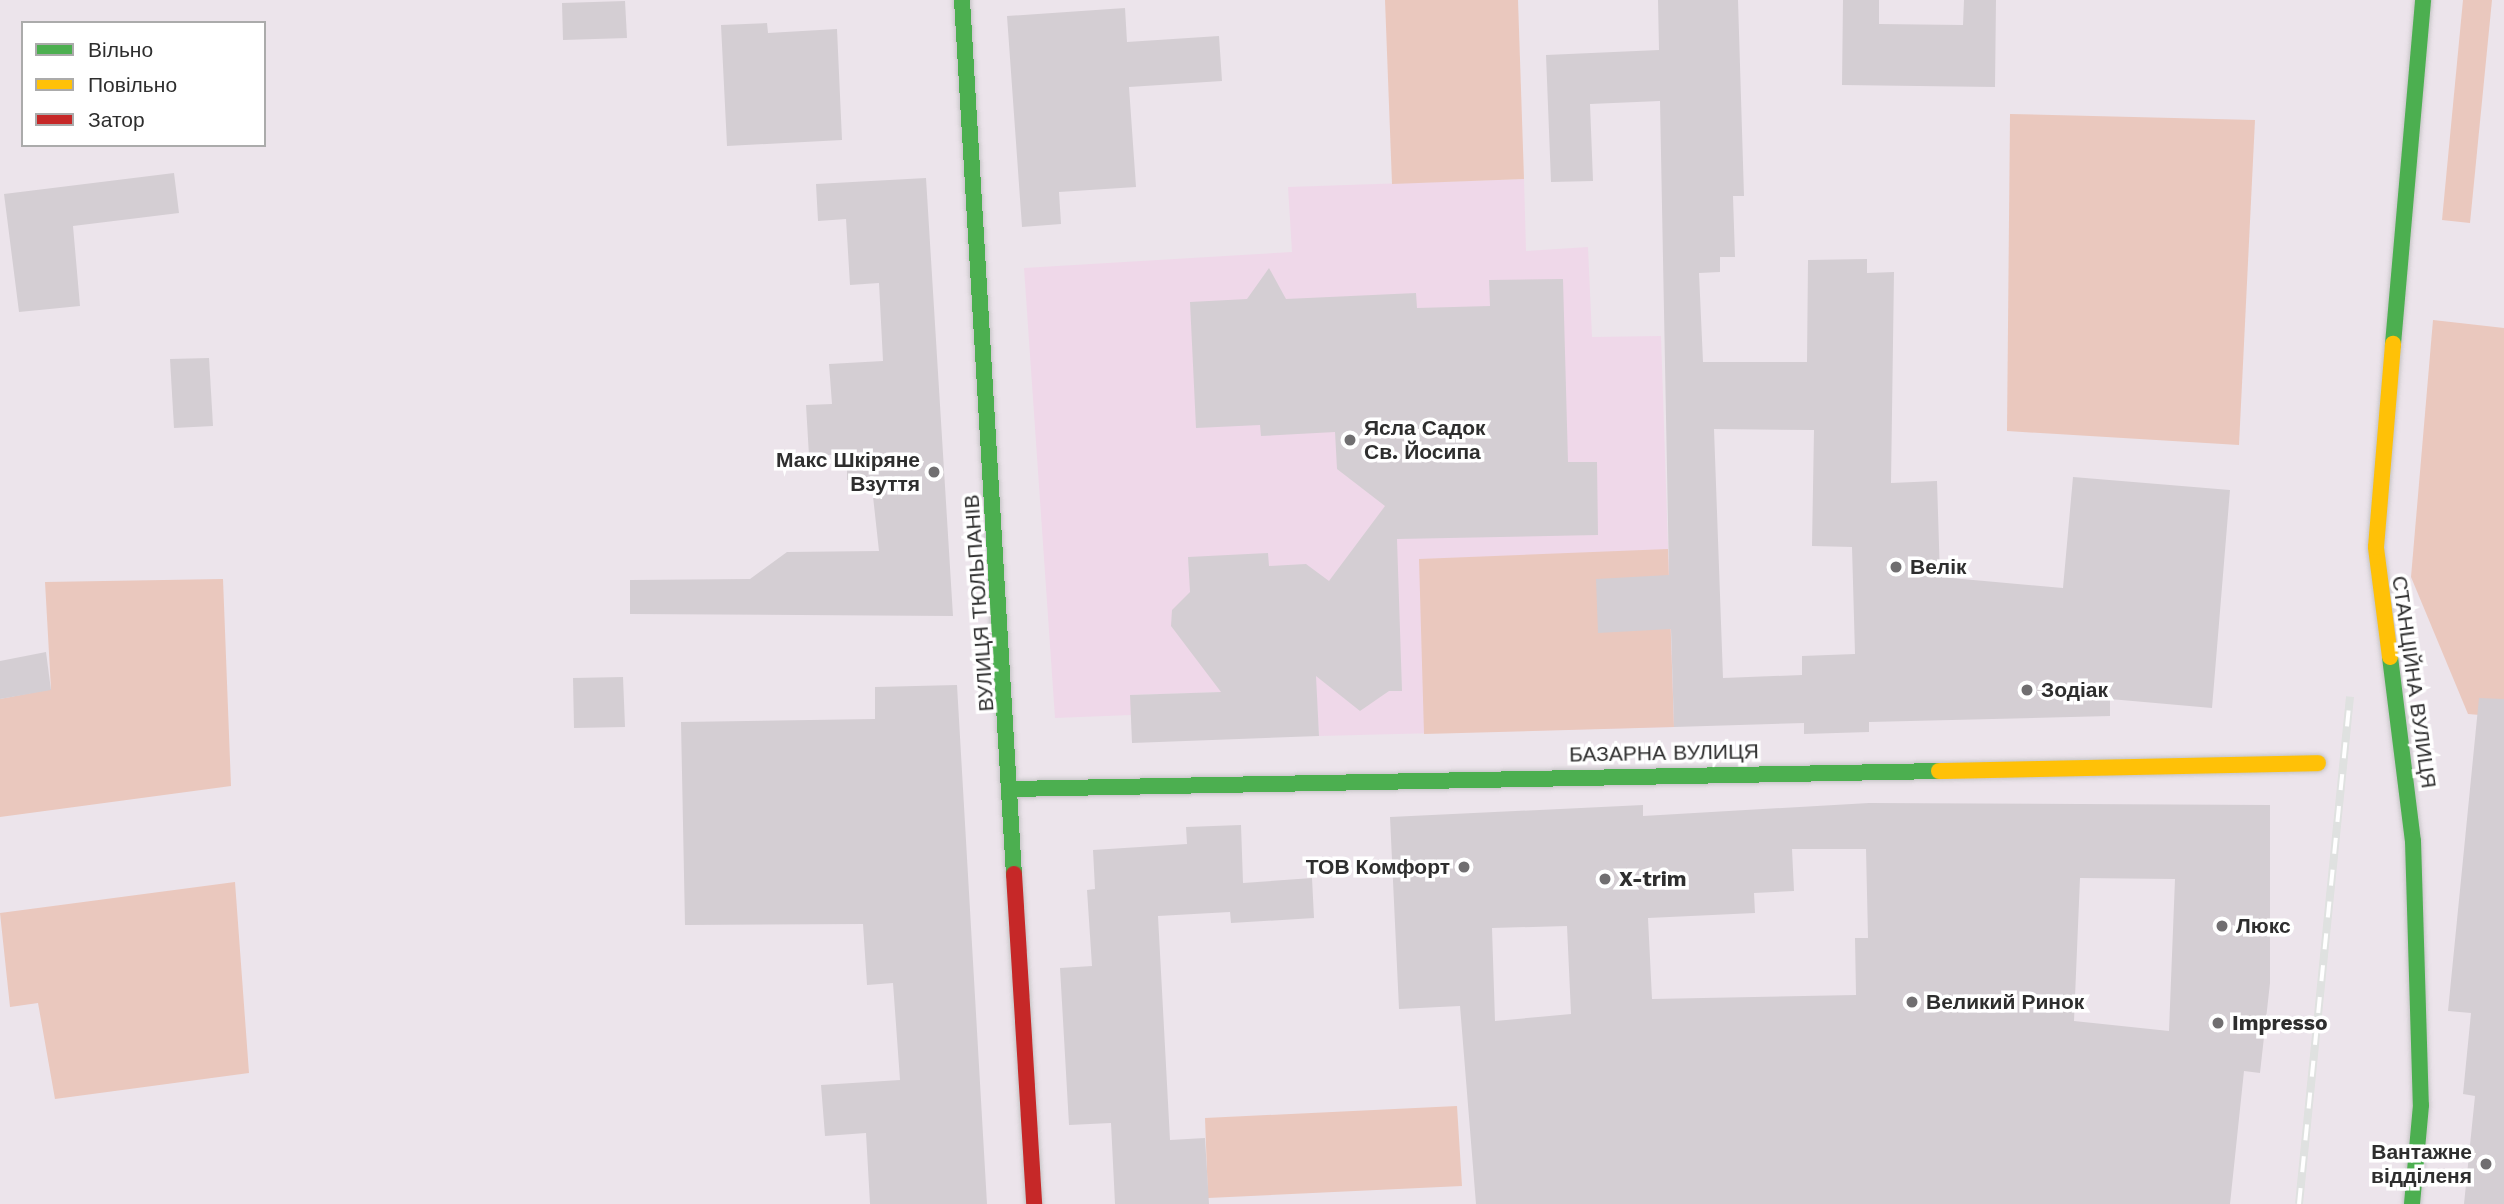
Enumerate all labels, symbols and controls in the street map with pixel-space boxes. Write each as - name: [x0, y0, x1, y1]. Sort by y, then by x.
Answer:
- legend: [21, 21, 266, 147]
- text: Вільно: [88, 37, 153, 62]
- text: Повільно: [88, 72, 177, 97]
- text: Затор: [88, 107, 145, 132]
- place label: Ясла Садок Св. Йосипа: [1364, 415, 1486, 465]
- marker: Ясла Садок Св. Йосипа: [1342, 432, 1358, 448]
- place label: Макс Шкіряне Взуття: [776, 447, 920, 497]
- marker: Макс Шкіряне Взуття: [926, 464, 942, 480]
- street label: ВУЛИЦЯ ТЮЛЬПАНІВ: [959, 494, 999, 712]
- place label: Велік: [1910, 554, 1967, 580]
- marker: Велік: [1888, 559, 1904, 575]
- street label: СТАНЦІЙНА ВУЛИЦЯ: [2387, 574, 2441, 790]
- place label: Зодіак: [2041, 677, 2108, 703]
- marker: Зодіак: [2019, 682, 2035, 698]
- street label: БАЗАРНА ВУЛИЦЯ: [1569, 739, 1759, 767]
- place label: ТОВ Комфорт: [1306, 854, 1450, 880]
- marker: ТОВ Комфорт: [1456, 859, 1472, 875]
- place label: X-trim: [1619, 866, 1687, 892]
- marker: X-trim: [1597, 871, 1613, 887]
- place label: Люкс: [2236, 913, 2291, 939]
- marker: Люкс: [2214, 918, 2230, 934]
- place label: Великий Ринок: [1926, 989, 2084, 1015]
- marker: Великий Ринок: [1904, 994, 1920, 1010]
- place label: Impresso: [2232, 1010, 2328, 1036]
- marker: Impresso: [2210, 1015, 2226, 1031]
- place label: Вантажне відділеня: [2371, 1139, 2472, 1189]
- marker: Вантажне відділеня: [2478, 1156, 2494, 1172]

